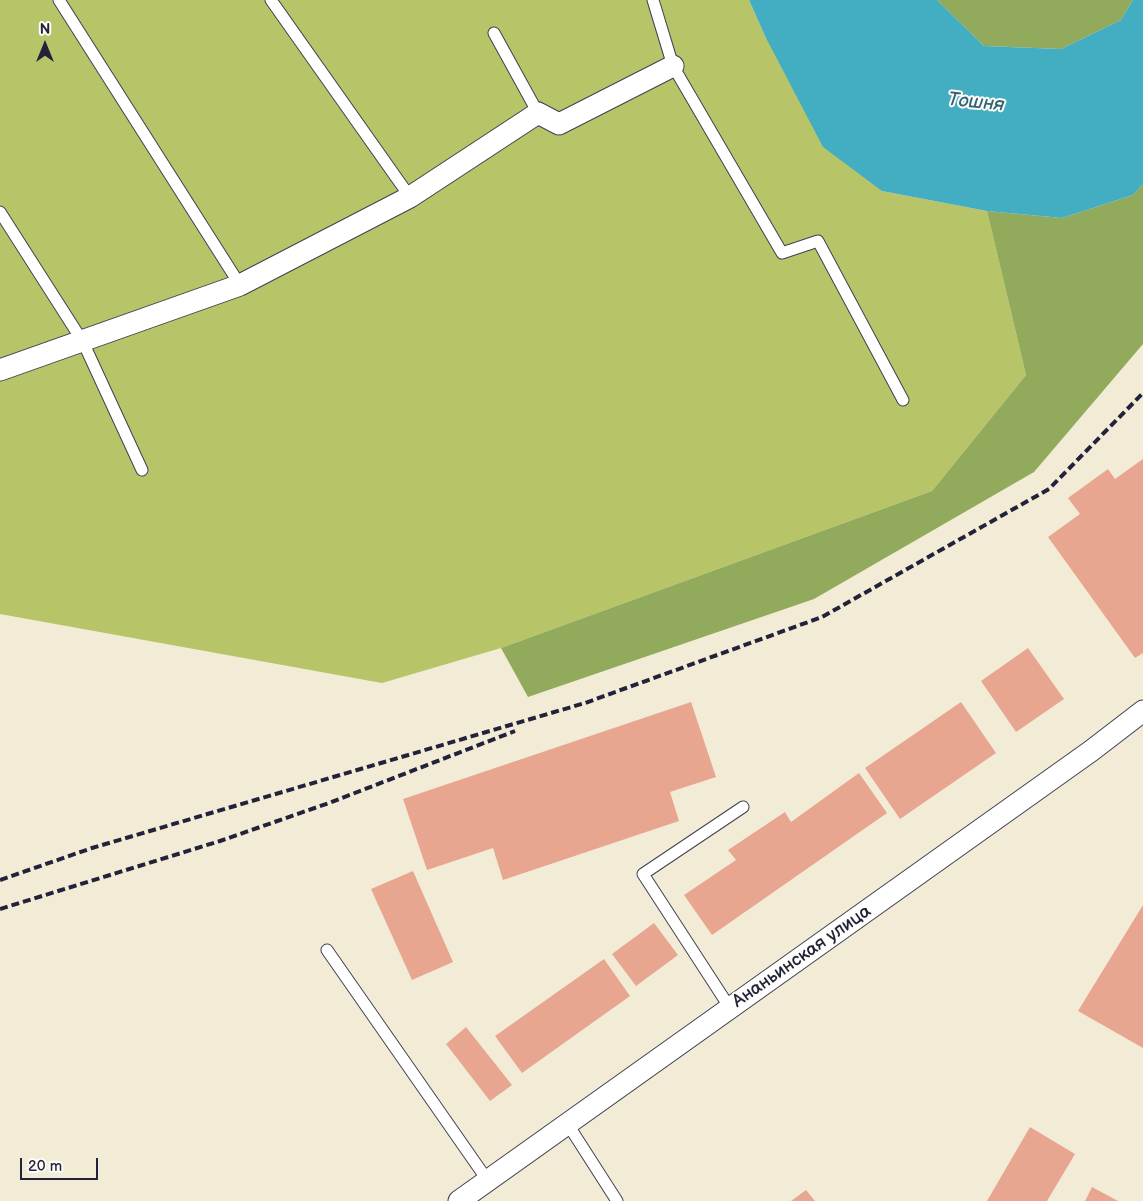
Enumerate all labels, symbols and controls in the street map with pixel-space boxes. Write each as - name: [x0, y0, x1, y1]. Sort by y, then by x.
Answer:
- north arrow: [20, 20, 70, 70]
- text: N: [40, 21, 50, 38]
- water label: Тошня: [947, 89, 1005, 117]
- street label: Ананьинская улица: [728, 901, 876, 1013]
- scale bar: [22, 1148, 100, 1180]
- text: 20 m: [28, 1157, 62, 1176]

